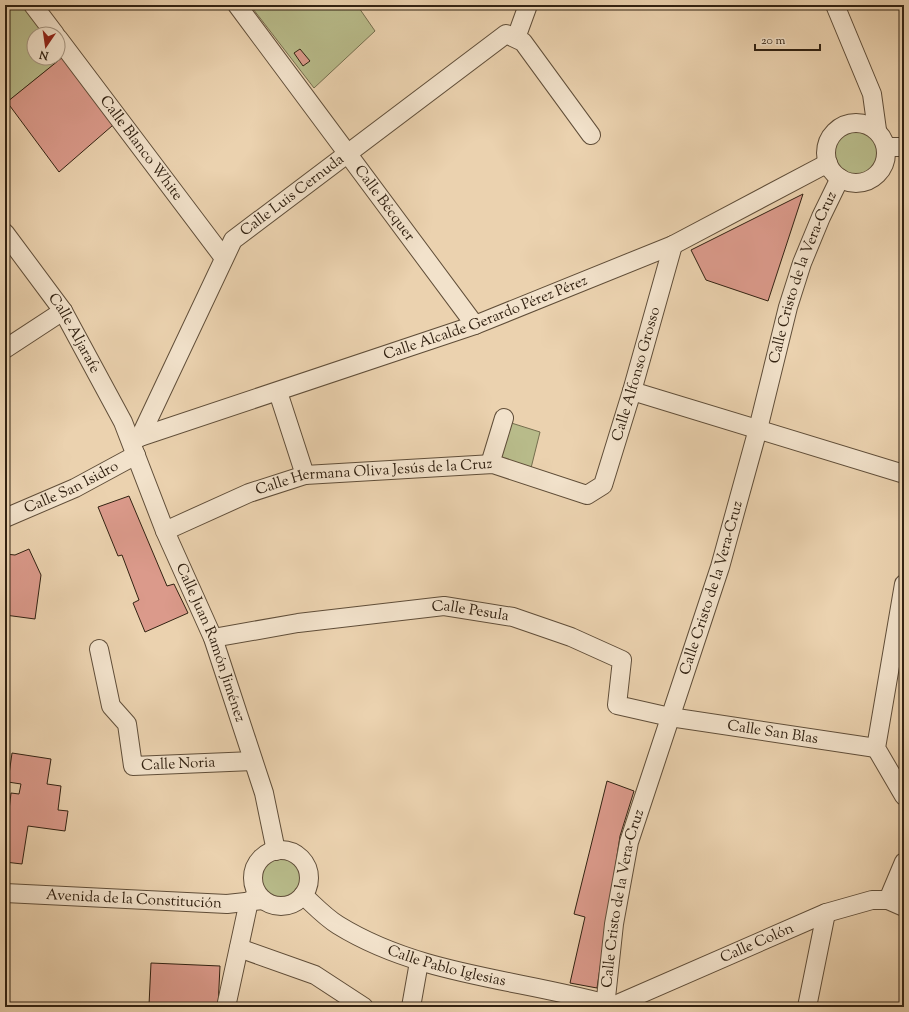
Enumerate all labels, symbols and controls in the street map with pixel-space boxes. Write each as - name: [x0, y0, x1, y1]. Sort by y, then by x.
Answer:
- north arrow: [26, 26, 66, 66]
- scale bar: [755, 26, 820, 52]
- text: 20 m: [761, 32, 786, 50]
- text: N: [38, 46, 51, 64]
- street label: Calle Blanco White: [95, 91, 188, 205]
- street label: Calle Luis Cernuda: [236, 149, 349, 241]
- street label: Calle Bécquer: [349, 161, 420, 246]
- street label: Calle Cristo de la Vera-Cruz: [764, 187, 843, 366]
- street label: Calle Alcalde Gerardo Pérez Pérez: [381, 270, 591, 365]
- street label: Calle Aljarafe: [43, 289, 105, 377]
- street label: Calle Alfonso Grosso: [607, 304, 666, 444]
- street label: Calle Hermana Oliva Jesús de la Cruz: [253, 454, 493, 501]
- street label: Calle San Isidro: [21, 456, 122, 519]
- street label: Calle Cristo de la Vera-Cruz: [674, 498, 748, 678]
- street label: Calle Juan Ramón Jiménez: [170, 560, 251, 725]
- street label: Calle Pesula: [431, 596, 510, 627]
- street label: Calle San Blas: [726, 715, 820, 750]
- street label: Calle Noria: [141, 752, 216, 776]
- street label: Calle Cristo de la Vera-Cruz: [597, 806, 650, 989]
- street label: Avenida de la Constitución: [45, 885, 222, 914]
- street label: Calle Colón: [717, 918, 797, 968]
- street label: Calle Pablo Iglesias: [384, 940, 508, 992]

